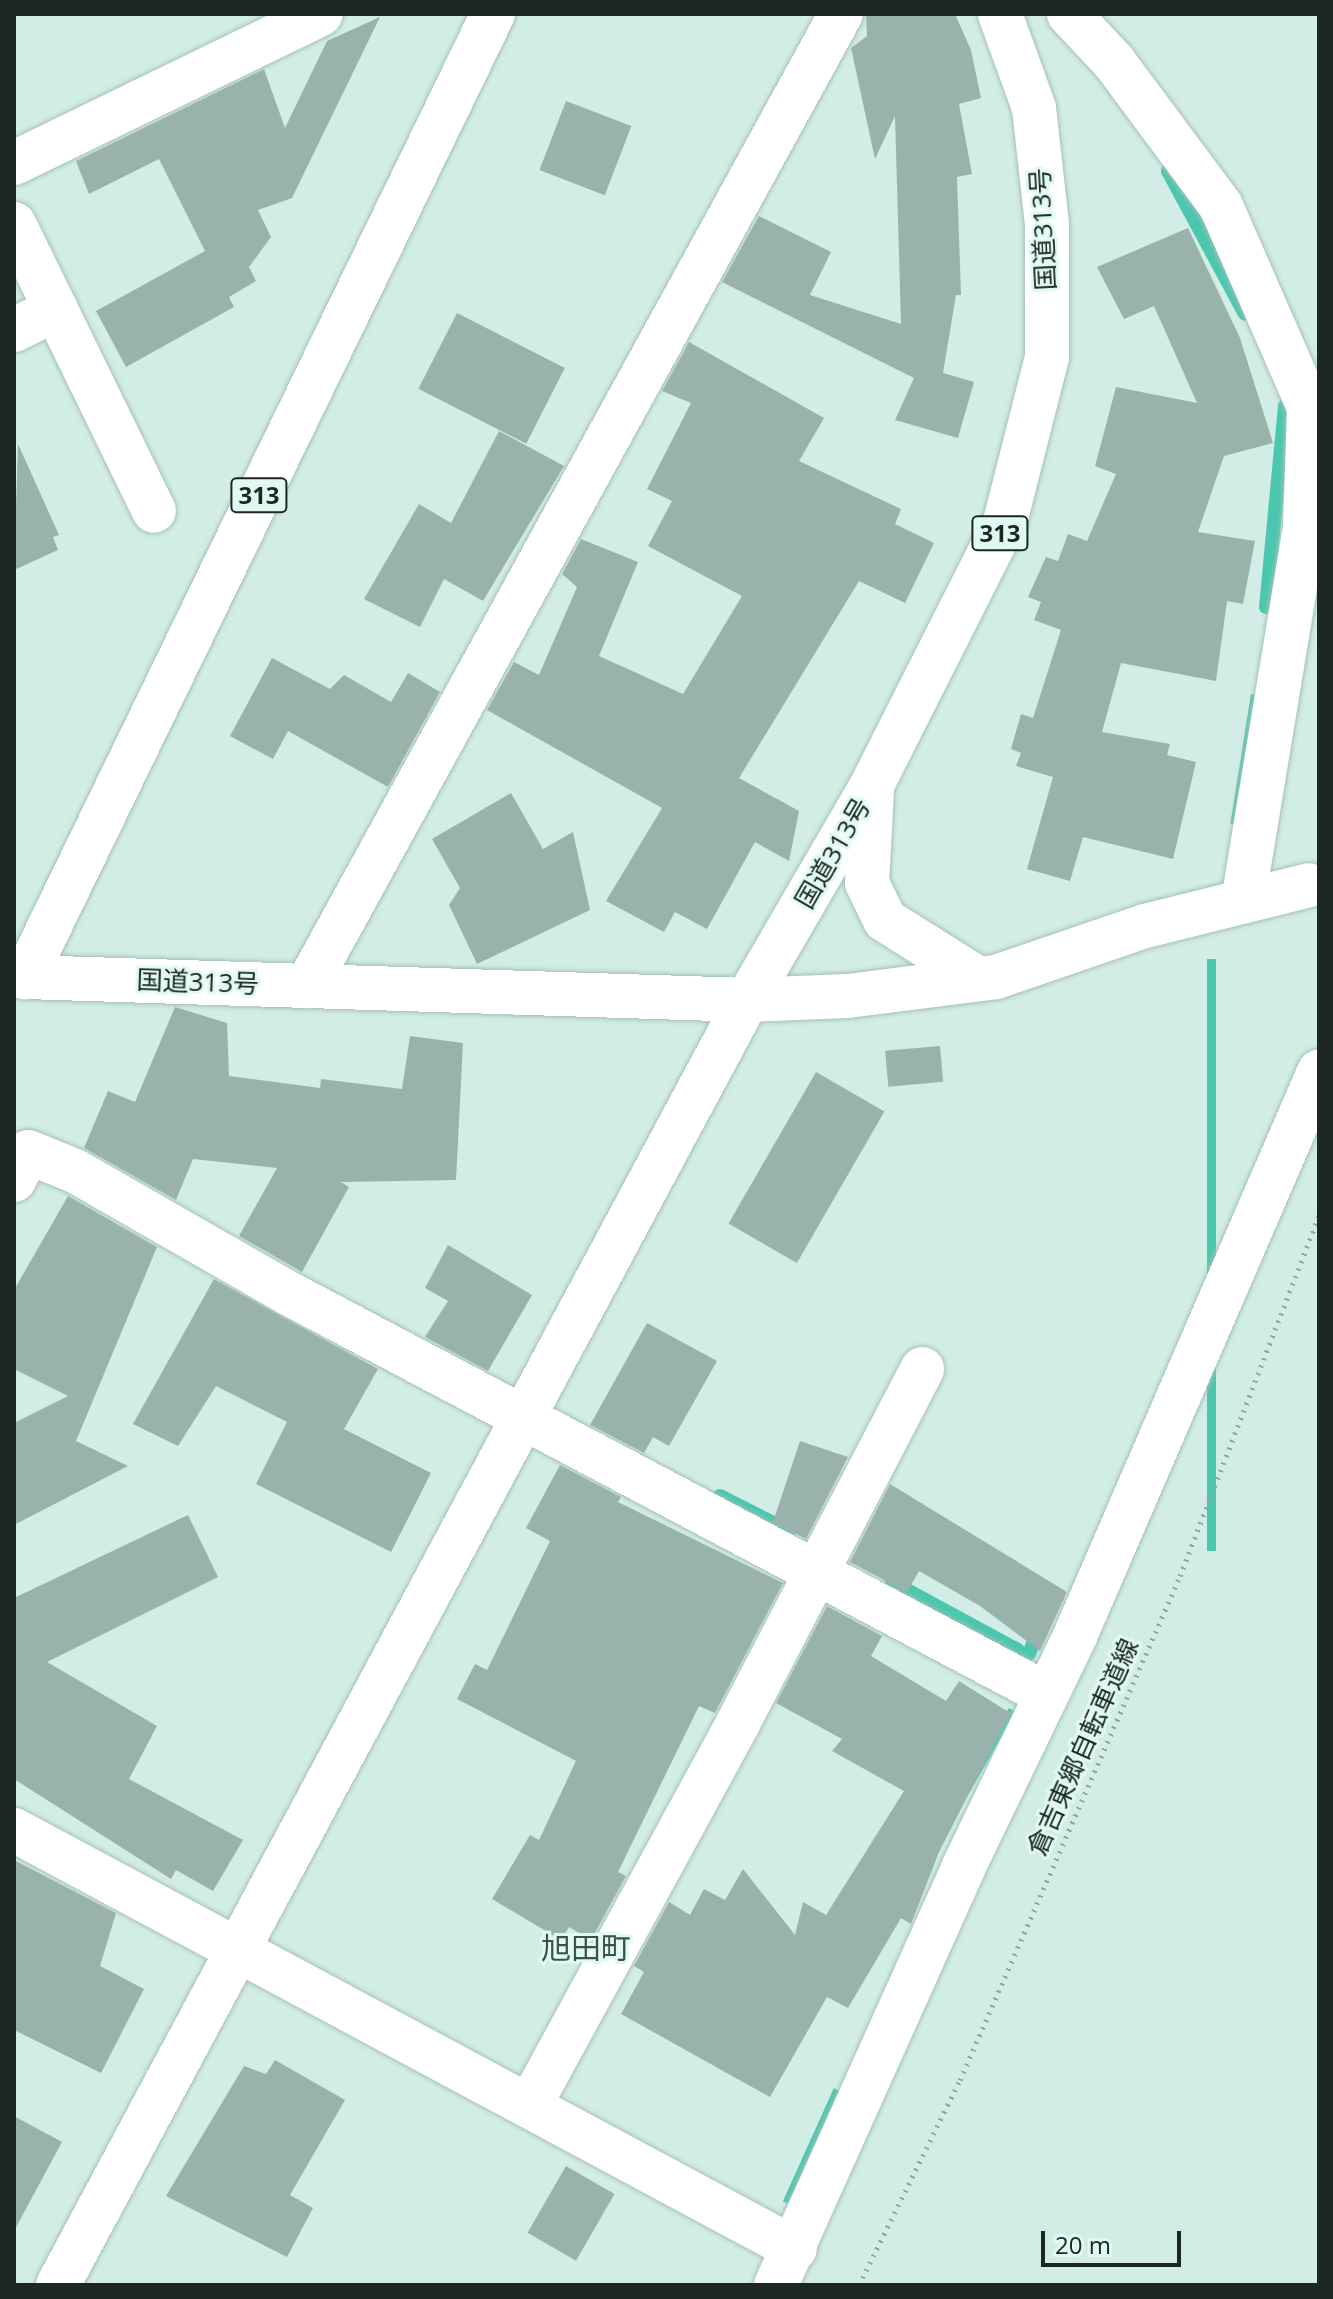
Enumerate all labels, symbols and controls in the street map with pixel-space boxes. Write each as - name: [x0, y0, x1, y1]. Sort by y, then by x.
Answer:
- street label: 国道313号: [1024, 167, 1062, 291]
- road number: 313: [229, 475, 289, 515]
- road number: 313: [970, 513, 1030, 553]
- street label: 国道313号: [789, 792, 877, 914]
- street label: 国道313号: [136, 964, 260, 1000]
- street label: 倉吉東郷自転車道線: [1021, 1634, 1145, 1860]
- district label: 旭田町: [541, 1930, 631, 1966]
- scale bar: [1045, 2215, 1185, 2265]
- text: 20 m: [1055, 2228, 1111, 2261]

